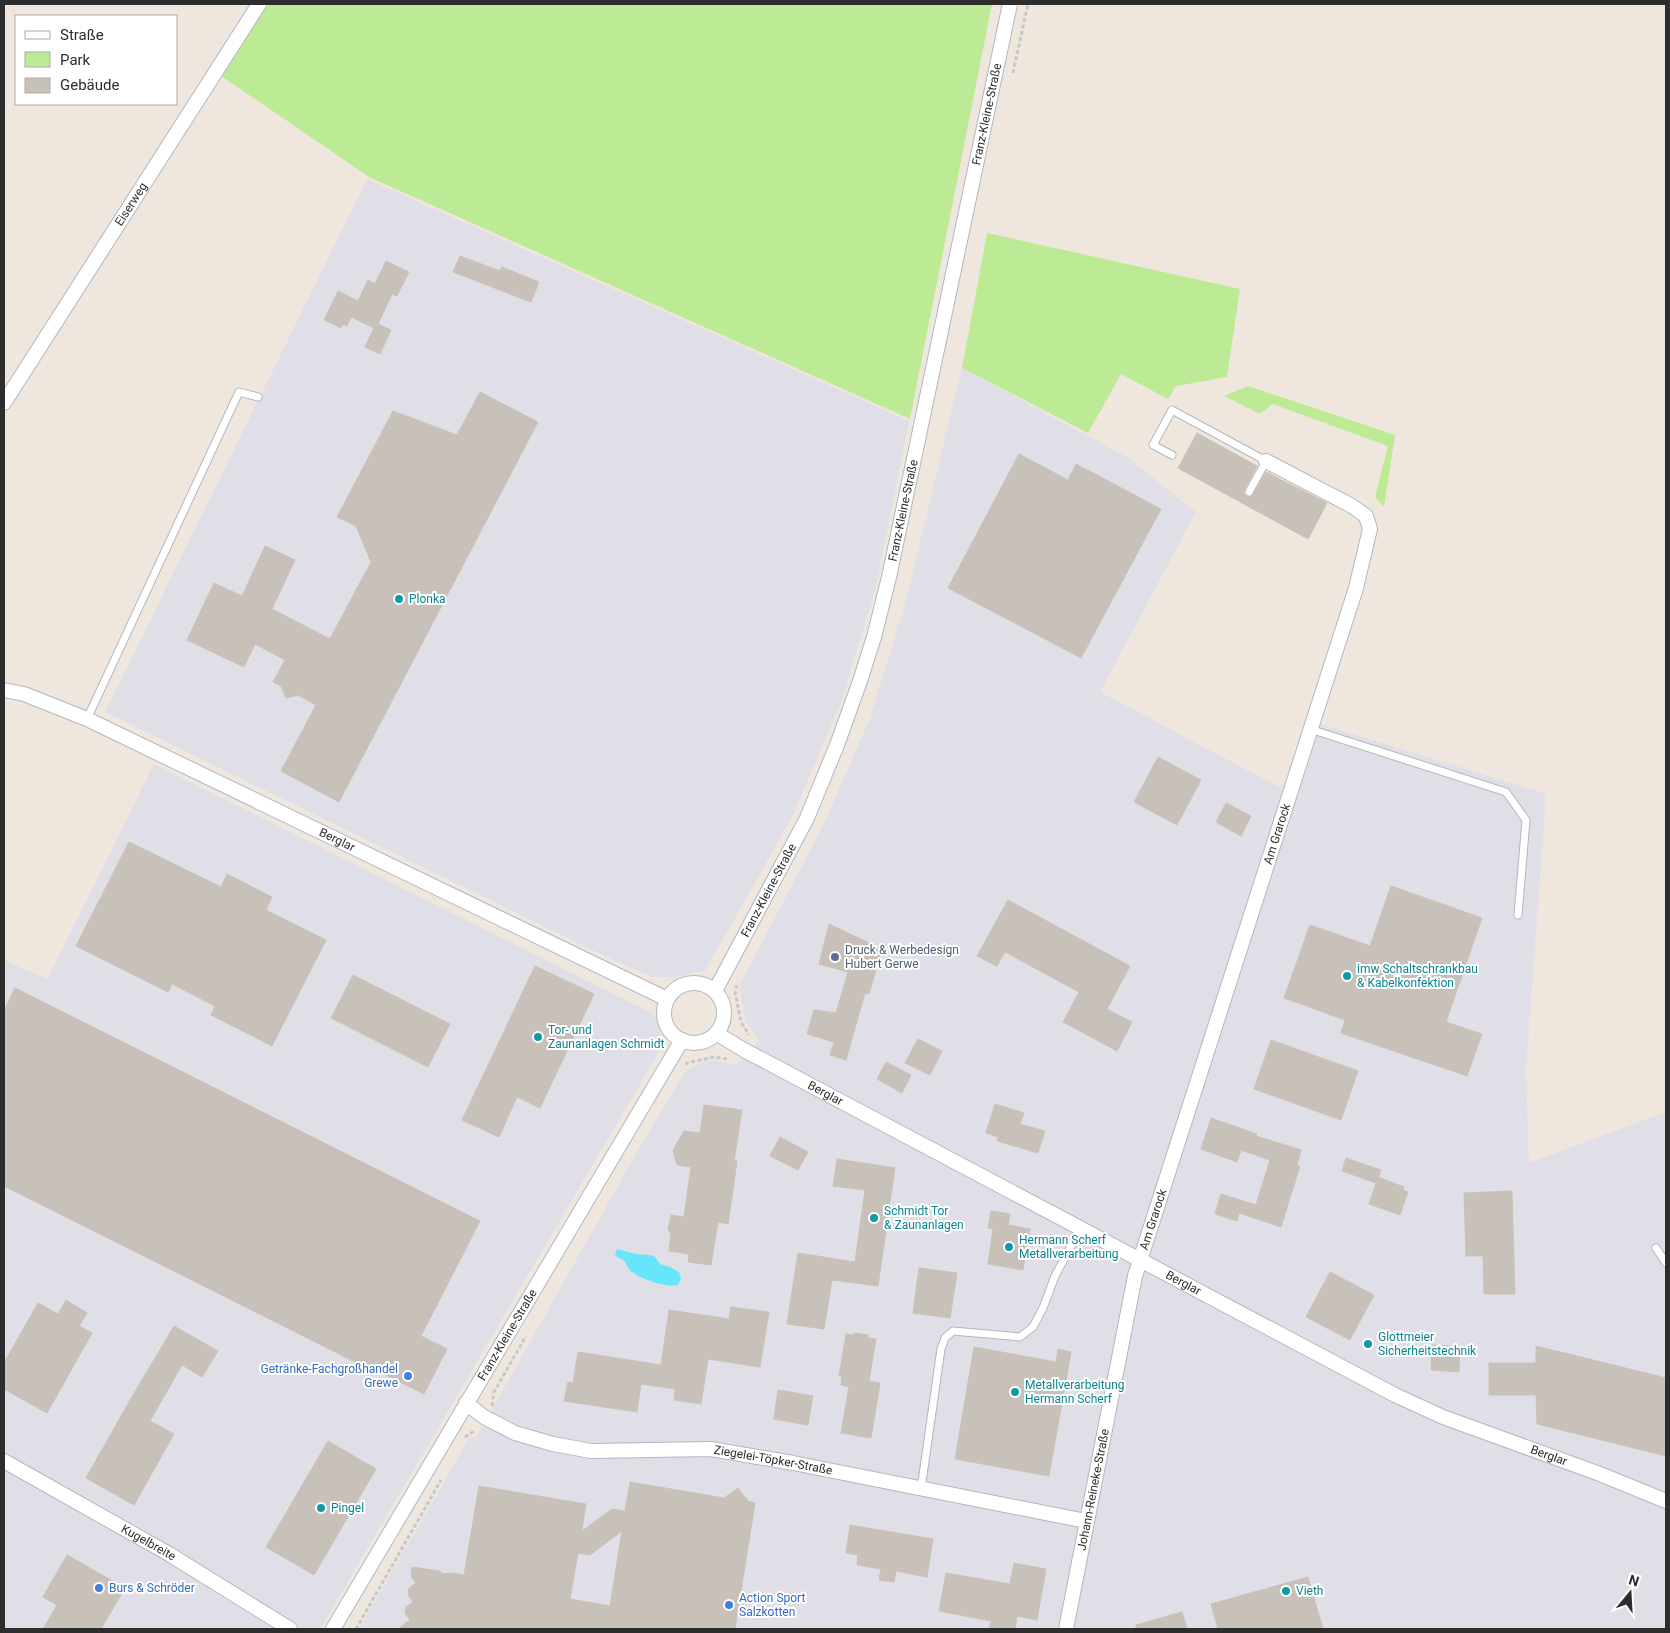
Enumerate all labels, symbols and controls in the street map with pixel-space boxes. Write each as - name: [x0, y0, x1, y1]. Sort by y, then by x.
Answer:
- legend: [15, 15, 178, 105]
- text: Straße: [60, 26, 104, 44]
- text: Park: [60, 51, 91, 69]
- street label: Franz-Kleine-Straße: [969, 62, 1004, 166]
- text: Gebäude: [60, 76, 119, 94]
- street label: Eiserweg: [112, 180, 150, 228]
- street label: Franz-Kleine-Straße: [885, 458, 921, 563]
- place label: Plonka: [409, 592, 446, 606]
- marker: Plonka: [393, 593, 405, 605]
- street label: Am Grarock: [1261, 801, 1294, 866]
- street label: Berglar: [317, 825, 357, 854]
- street label: Franz-Kleine-Straße: [738, 841, 799, 939]
- place label: Druck & Werbedesign Hubert Gerwe: [845, 943, 959, 971]
- marker: Druck & Werbedesign Hubert Gerwe: [829, 951, 841, 963]
- place label: imw Schaltschrankbau & Kabelkonfektion: [1357, 962, 1478, 990]
- marker: imw Schaltschrankbau & Kabelkonfektion: [1341, 970, 1353, 982]
- place label: Tor- und Zaunanlagen Schmidt: [548, 1023, 664, 1051]
- marker: Tor- und Zaunanlagen Schmidt: [532, 1031, 544, 1043]
- street label: Berglar: [805, 1078, 846, 1108]
- street label: Am Grarock: [1137, 1186, 1170, 1252]
- place label: Schmidt Tor & Zaunanlagen: [884, 1204, 964, 1232]
- marker: Schmidt Tor & Zaunanlagen: [868, 1212, 880, 1224]
- place label: Hermann Scherf Metallverarbeitung: [1019, 1233, 1119, 1261]
- marker: Hermann Scherf Metallverarbeitung: [1003, 1241, 1015, 1253]
- street label: Berglar: [1163, 1268, 1203, 1298]
- street label: Franz-Kleine-Straße: [475, 1287, 540, 1383]
- place label: Glottmeier Sicherheitstechnik: [1378, 1330, 1477, 1358]
- marker: Glottmeier Sicherheitstechnik: [1362, 1338, 1374, 1350]
- place label: Getränke-Fachgroßhandel Grewe: [261, 1362, 398, 1390]
- marker: Getränke-Fachgroßhandel Grewe: [402, 1370, 414, 1382]
- place label: Metallverarbeitung Hermann Scherf: [1025, 1378, 1125, 1406]
- marker: Metallverarbeitung Hermann Scherf: [1009, 1386, 1021, 1398]
- street label: Johann-Reineke-Straße: [1075, 1428, 1112, 1552]
- street label: Berglar: [1529, 1442, 1569, 1469]
- street label: Ziegelei-Töpker-Straße: [713, 1443, 834, 1478]
- place label: Pingel: [331, 1501, 364, 1515]
- marker: Pingel: [315, 1502, 327, 1514]
- street label: Kugelbreite: [119, 1522, 178, 1564]
- north arrow: [1605, 1568, 1655, 1618]
- text: N: [1627, 1571, 1641, 1590]
- place label: Burs & Schröder: [109, 1581, 195, 1595]
- marker: Burs & Schröder: [93, 1582, 105, 1594]
- place label: Vieth: [1296, 1584, 1323, 1598]
- marker: Vieth: [1280, 1585, 1292, 1597]
- place label: Action Sport Salzkotten: [739, 1591, 805, 1619]
- marker: Action Sport Salzkotten: [723, 1599, 735, 1611]

